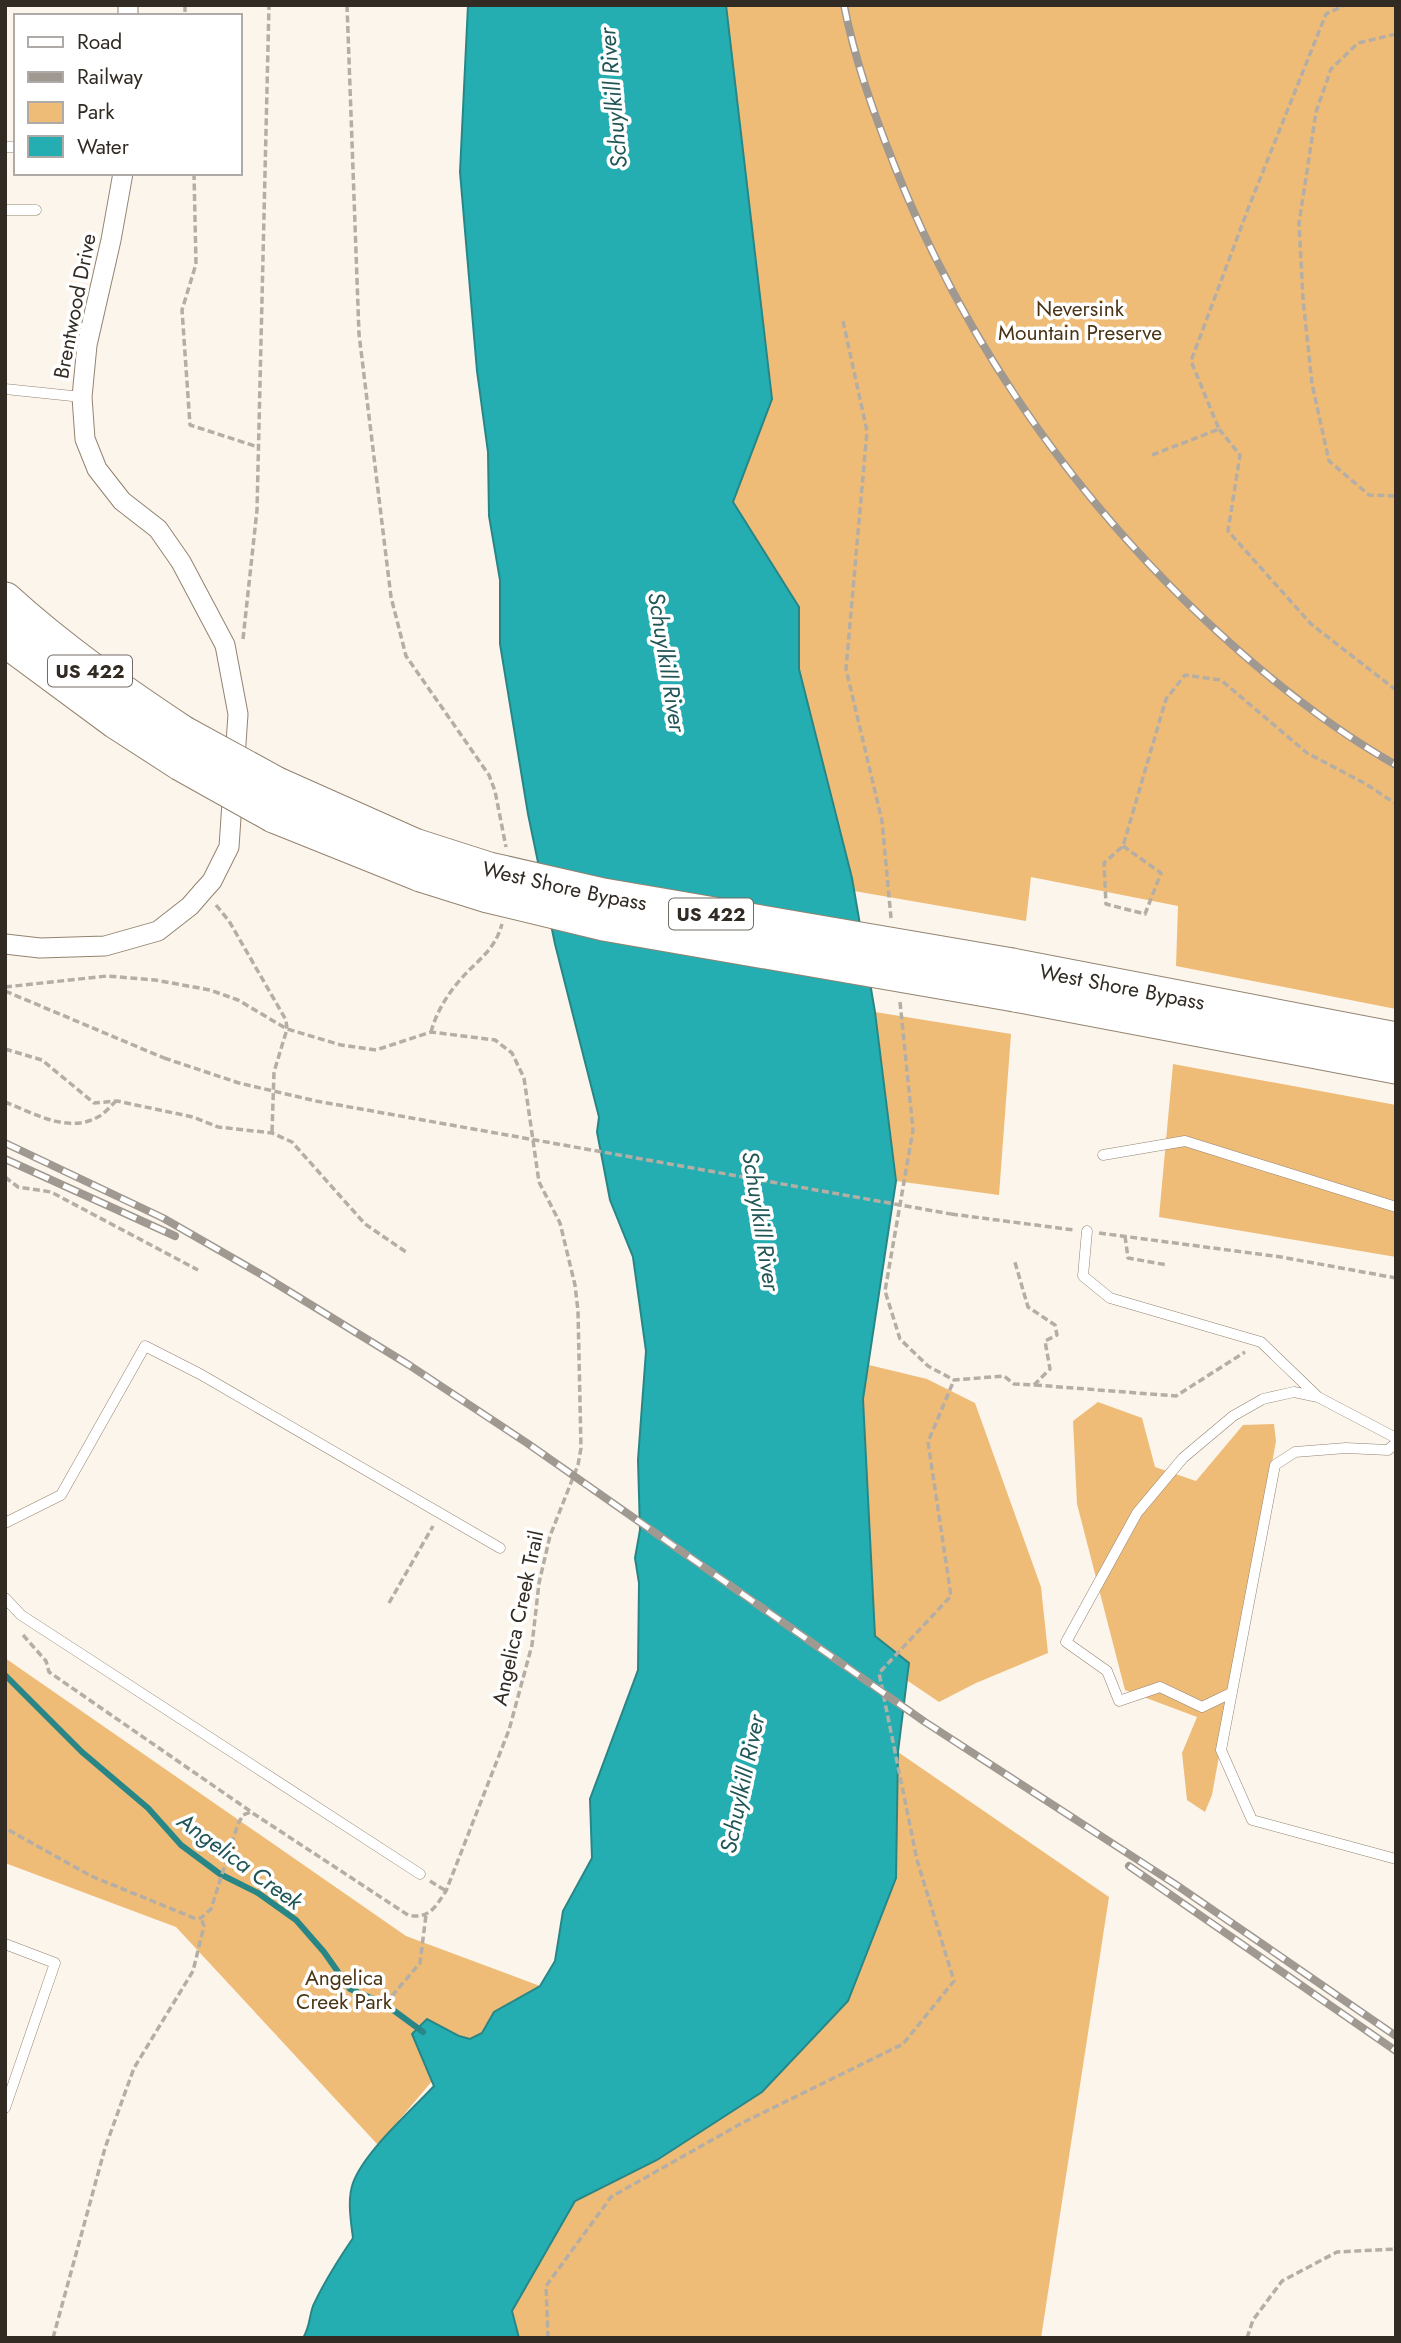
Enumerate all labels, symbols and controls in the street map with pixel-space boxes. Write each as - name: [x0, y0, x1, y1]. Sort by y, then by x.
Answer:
- legend: [14, 14, 242, 175]
- water label: Schuylkill River: [590, 25, 636, 170]
- text: Road: [77, 27, 122, 57]
- text: Railway: [77, 62, 143, 92]
- text: Park: [77, 97, 115, 127]
- text: Water: [77, 132, 130, 162]
- street label: Brentwood Drive: [46, 231, 104, 381]
- park label: Neversink Mountain Preserve: [998, 294, 1162, 348]
- water label: Schuylkill River: [639, 590, 695, 736]
- road number: US 422: [48, 656, 132, 686]
- street label: West Shore Bypass: [479, 854, 649, 918]
- road number: US 422: [669, 898, 753, 930]
- street label: West Shore Bypass: [1037, 957, 1207, 1018]
- water label: Schuylkill River: [733, 1149, 789, 1295]
- street label: Angelica Creek Trail: [485, 1528, 551, 1708]
- water label: Schuylkill River: [711, 1710, 774, 1856]
- water label: Angelica Creek: [170, 1803, 311, 1919]
- park label: Angelica Creek Park: [296, 1963, 393, 2017]

